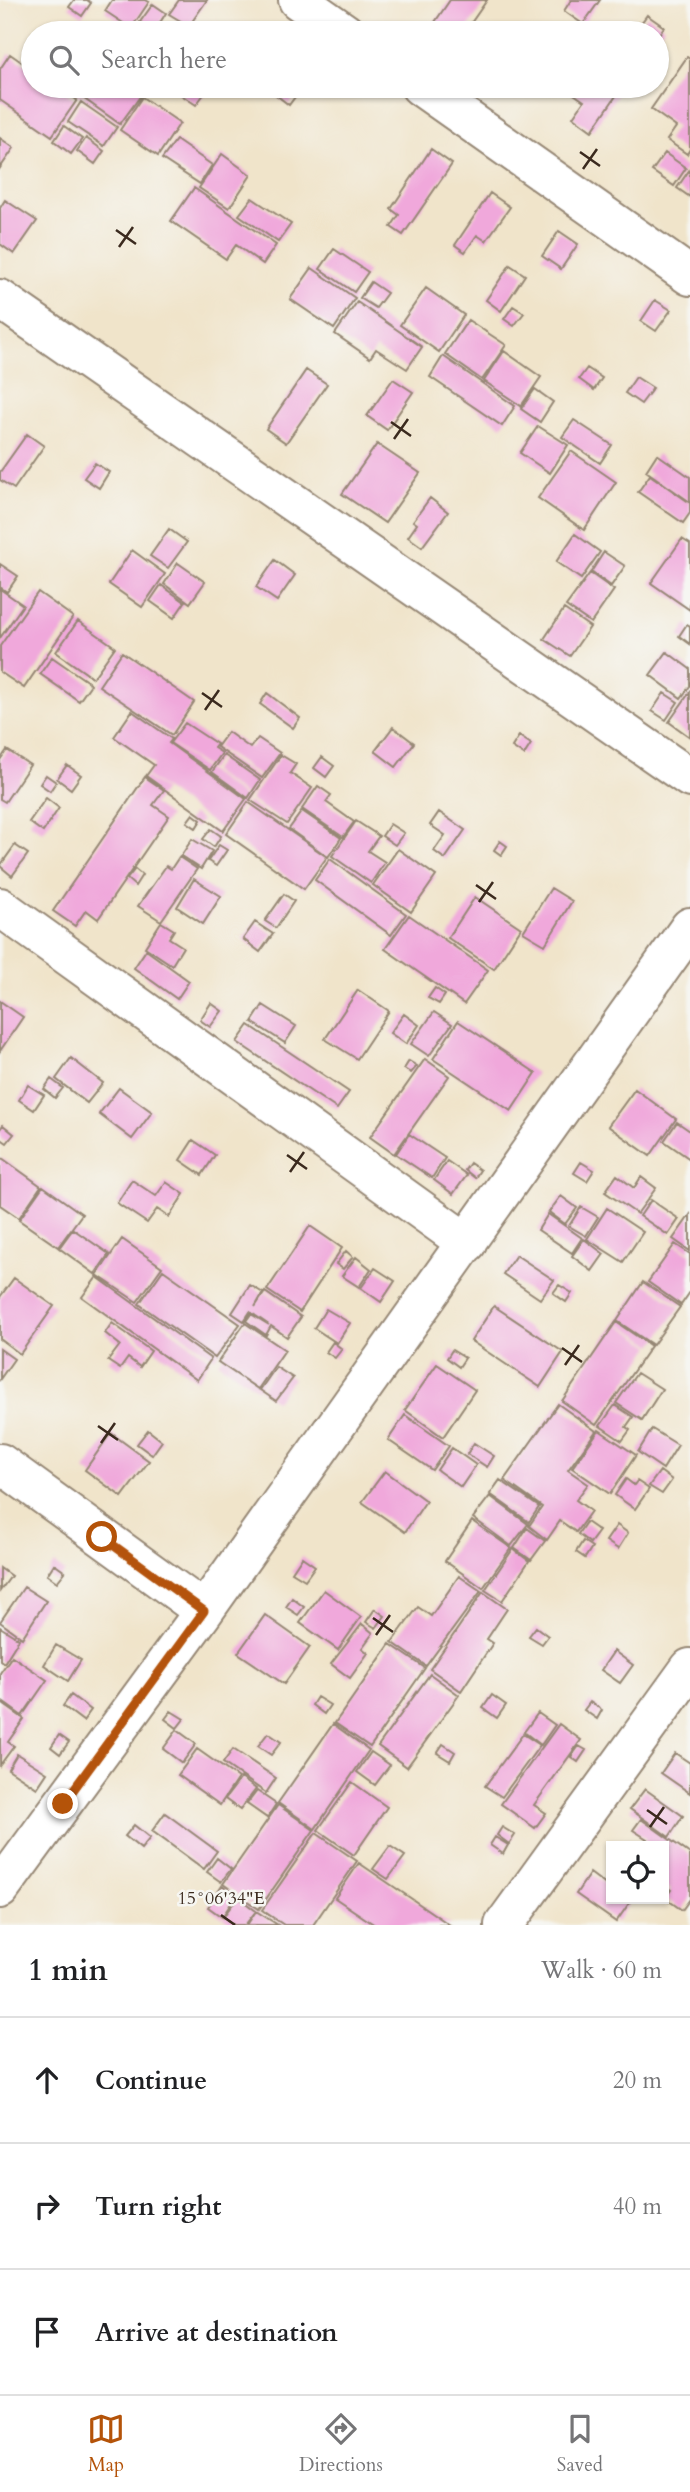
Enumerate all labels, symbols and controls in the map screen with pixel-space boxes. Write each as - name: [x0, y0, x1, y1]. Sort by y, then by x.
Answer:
- search box: [21, 21, 669, 98]
- icon: search: [45, 41, 83, 79]
- text: Search here: [101, 42, 227, 77]
- route start: [86, 1521, 117, 1552]
- route end: [47, 1788, 78, 1819]
- map controls: [606, 1841, 669, 1904]
- button: locate: [606, 1841, 669, 1904]
- text: 15°06'34"E: [177, 1886, 265, 1911]
- text: 1 min: [28, 1950, 108, 1991]
- text: Walk · 60 m: [541, 1955, 662, 1986]
- icon: ahead: [28, 2061, 66, 2099]
- text: Continue: [95, 2063, 207, 2098]
- text: 20 m: [613, 2065, 662, 2096]
- icon: right: [28, 2187, 66, 2225]
- text: Turn right: [95, 2189, 222, 2224]
- text: 40 m: [613, 2191, 662, 2222]
- icon: arrive: [28, 2313, 66, 2351]
- text: Arrive at destination: [95, 2315, 338, 2350]
- tab: Map: [87, 2410, 125, 2478]
- tab: Directions: [299, 2410, 383, 2478]
- tab: Saved: [557, 2410, 603, 2478]

